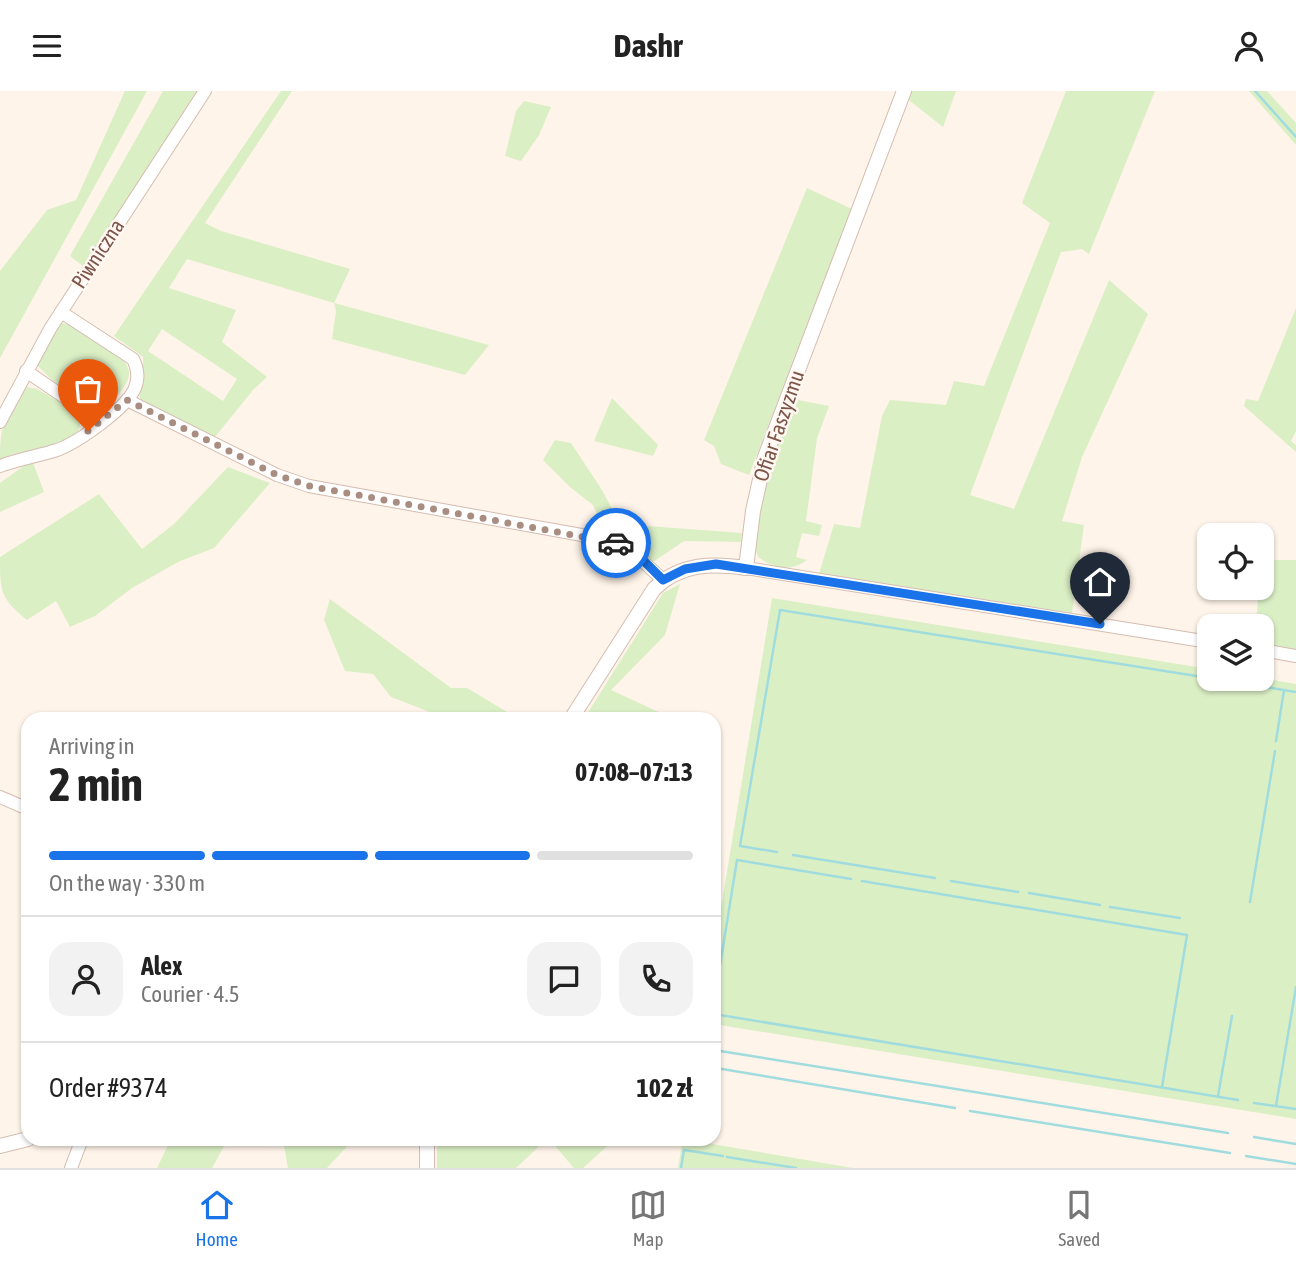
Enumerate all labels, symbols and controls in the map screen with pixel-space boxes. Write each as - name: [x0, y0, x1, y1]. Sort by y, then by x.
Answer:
- icon: menu: [28, 27, 66, 65]
- text: Dashr: [613, 27, 683, 64]
- icon: person: [1230, 27, 1268, 65]
- street label: Piwniczna: [66, 214, 128, 293]
- pin: [58, 359, 118, 431]
- street label: Ofiar Faszyzmu: [748, 367, 808, 484]
- icon: bag: [69, 370, 107, 408]
- courier: [581, 508, 651, 578]
- map controls: [1197, 523, 1274, 691]
- button: locate: [1197, 523, 1274, 600]
- icon: car: [597, 524, 635, 562]
- pin: [1070, 552, 1130, 624]
- icon: home: [1081, 563, 1119, 601]
- button: layers: [1197, 614, 1274, 691]
- text: Arriving in: [49, 733, 135, 759]
- text: 07:08–07:13: [575, 757, 693, 787]
- text: 2 min: [49, 758, 143, 811]
- text: On the way · 330 m: [49, 870, 205, 896]
- button: person: [49, 942, 123, 1016]
- button: chat: [527, 942, 601, 1016]
- button: phone: [619, 942, 693, 1016]
- text: Alex: [141, 951, 182, 981]
- text: Courier · 4.5: [141, 981, 240, 1007]
- text: Order #9374: [49, 1073, 168, 1103]
- text: 102 zł: [637, 1073, 693, 1103]
- tab: Home: [196, 1186, 238, 1250]
- tab: Map: [629, 1186, 667, 1250]
- tab: Saved: [1058, 1186, 1100, 1250]

